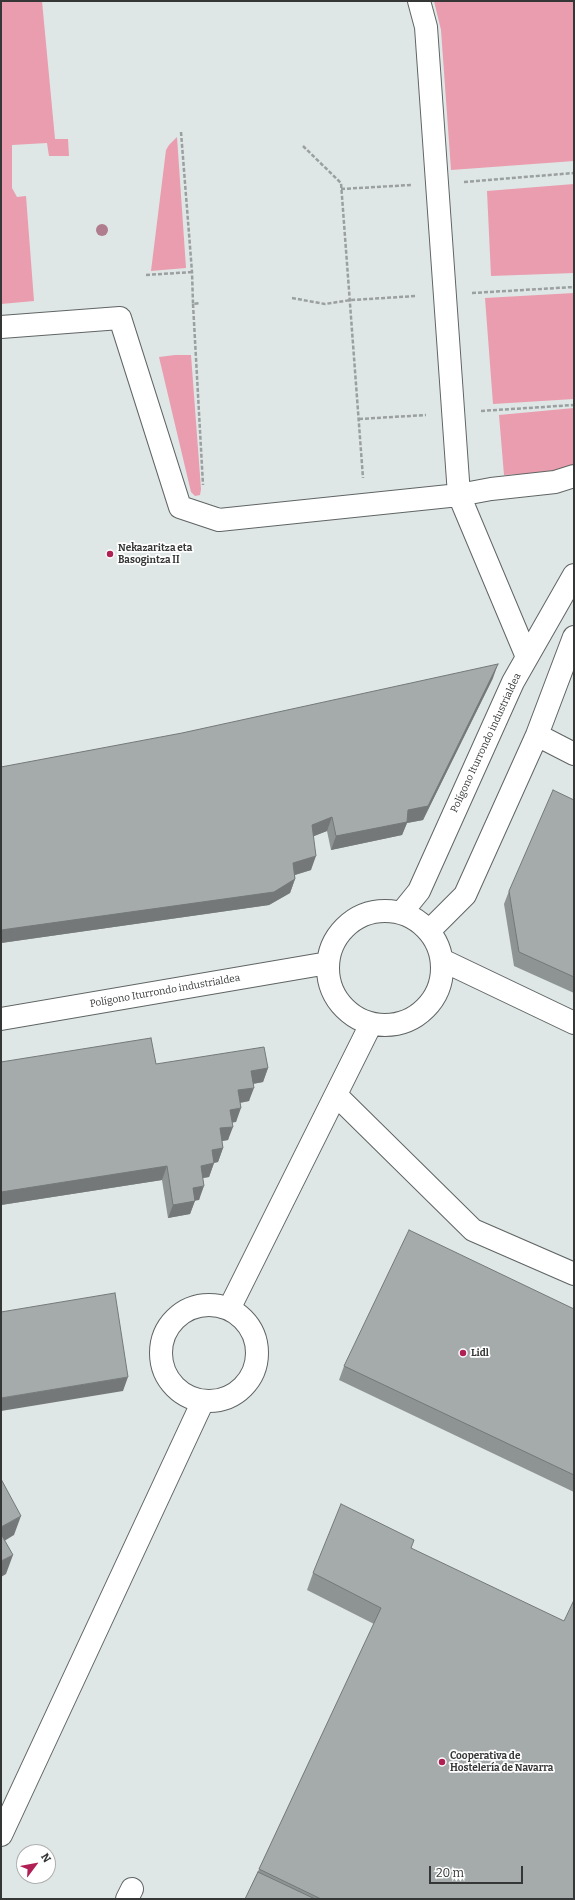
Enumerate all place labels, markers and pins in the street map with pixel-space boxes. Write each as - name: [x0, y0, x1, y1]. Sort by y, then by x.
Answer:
- place label: Nekazaritza eta Basogintza II: [118, 542, 192, 566]
- marker: Nekazaritza eta Basogintza II: [105, 549, 115, 559]
- place label: Lidl: [471, 1347, 489, 1359]
- marker: Lidl: [458, 1348, 468, 1358]
- place label: Cooperativa de Hostelería de Navarra: [450, 1750, 553, 1774]
- marker: Cooperativa de Hostelería de Navarra: [437, 1757, 447, 1767]

